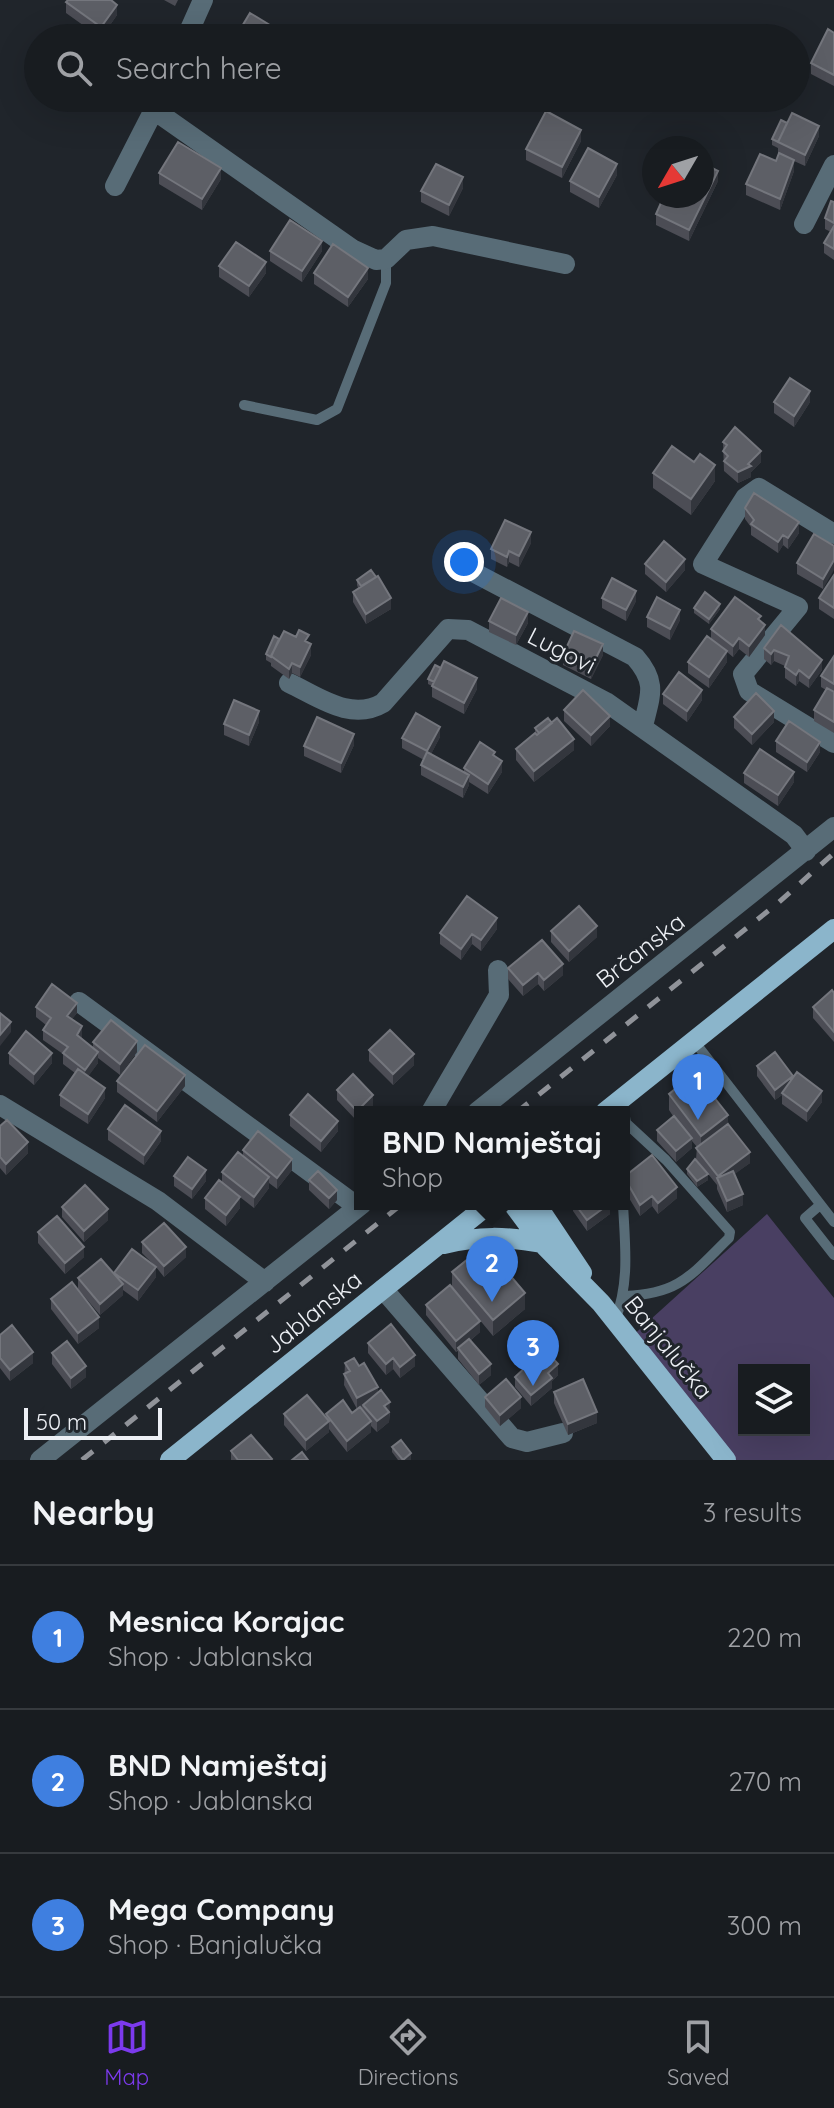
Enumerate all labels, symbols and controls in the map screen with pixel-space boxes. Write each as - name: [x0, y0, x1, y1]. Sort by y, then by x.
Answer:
- search box: [24, 24, 810, 112]
- icon: search: [52, 46, 96, 90]
- text: Search here: [116, 49, 282, 87]
- north arrow: [642, 136, 714, 208]
- your location: [444, 542, 484, 582]
- street label: Lugovi: [523, 620, 601, 680]
- street label: Brčanska: [590, 906, 690, 994]
- pin: 1: [672, 1054, 724, 1120]
- popup: [354, 1106, 630, 1210]
- text: BND Namještaj: [382, 1123, 602, 1161]
- text: Shop: [382, 1161, 443, 1194]
- pin: 2: [466, 1236, 518, 1302]
- street label: Jablanska: [259, 1264, 367, 1360]
- street label: Banjalučka: [618, 1289, 720, 1405]
- pin: 3: [507, 1320, 559, 1386]
- map controls: [738, 1364, 810, 1436]
- button: layers: [738, 1364, 810, 1436]
- scale bar: [24, 1404, 162, 1440]
- text: 50 m: [36, 1408, 87, 1436]
- text: Nearby: [32, 1491, 155, 1534]
- text: 3 results: [703, 1496, 802, 1529]
- text: Mesnica Korajac: [108, 1602, 344, 1640]
- text: 1: [53, 1621, 63, 1654]
- text: 220 m: [727, 1621, 802, 1654]
- text: Shop · Jablanska: [108, 1640, 313, 1673]
- text: BND Namještaj: [108, 1746, 328, 1784]
- text: 2: [51, 1765, 65, 1798]
- text: 270 m: [728, 1765, 802, 1798]
- text: Shop · Jablanska: [108, 1784, 313, 1817]
- text: Mega Company: [108, 1890, 335, 1928]
- text: 3: [51, 1909, 65, 1942]
- text: 300 m: [727, 1909, 802, 1942]
- text: Shop · Banjalučka: [108, 1928, 322, 1961]
- tab: Map: [104, 2015, 149, 2091]
- tab: Directions: [358, 2015, 458, 2091]
- tab: Saved: [667, 2015, 730, 2091]

